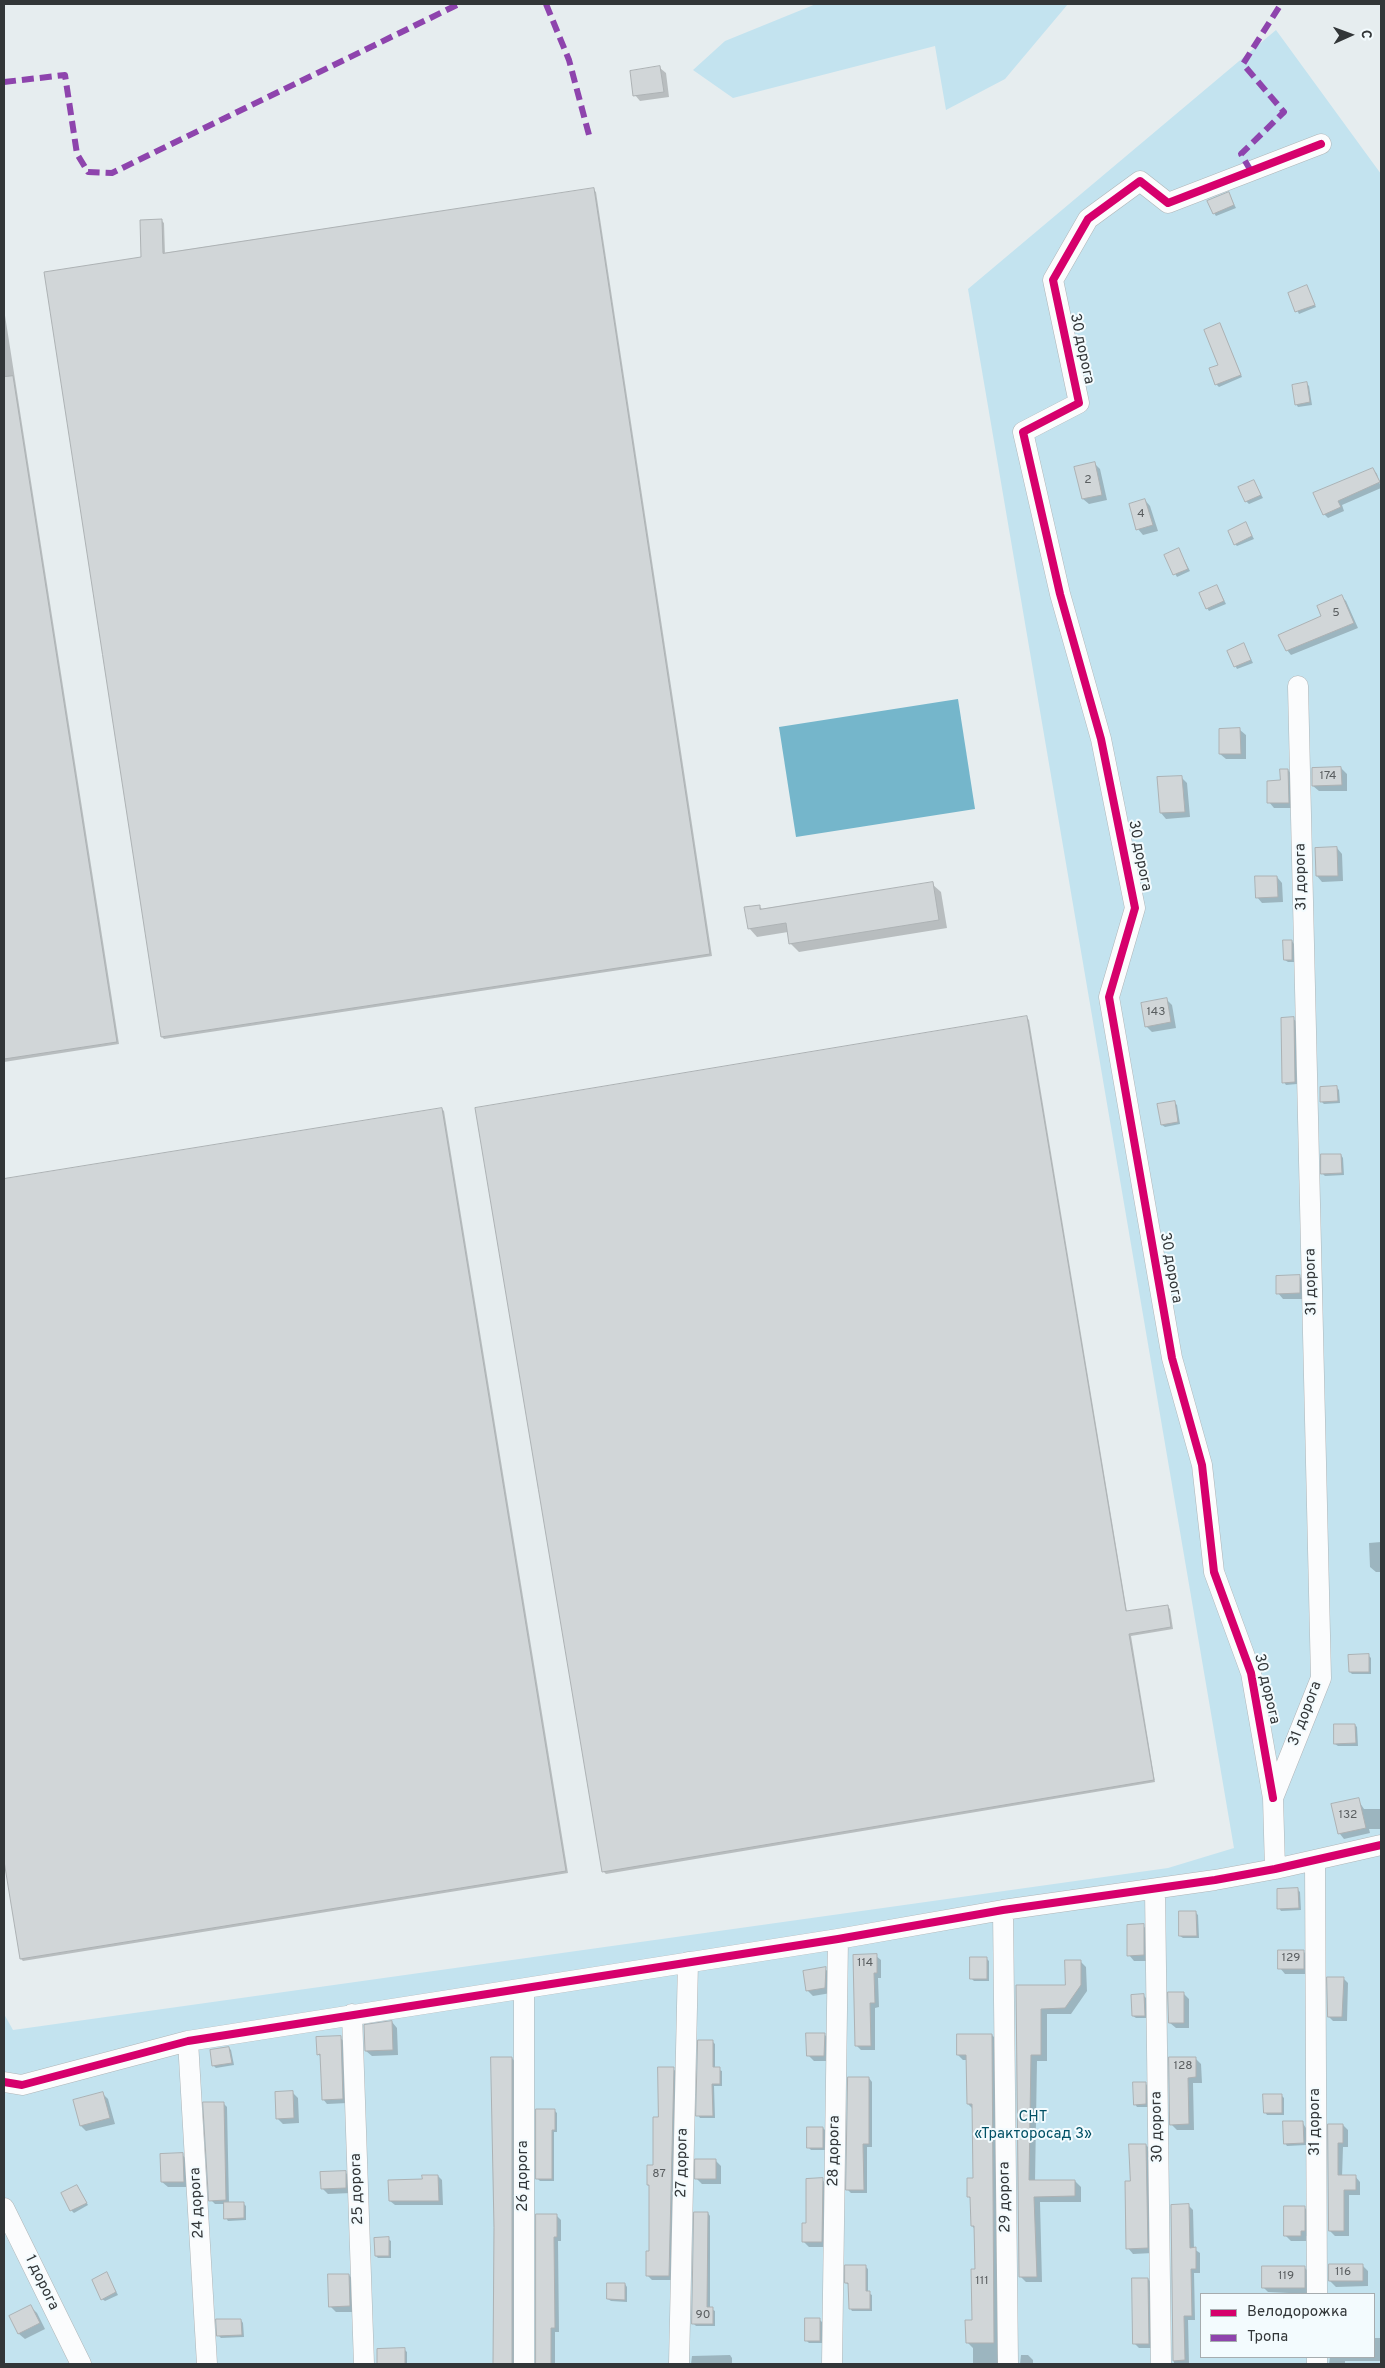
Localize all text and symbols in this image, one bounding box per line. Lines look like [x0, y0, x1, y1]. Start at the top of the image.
north arrow [1325, 10, 1375, 60]
text: С [1357, 30, 1374, 39]
street label: 30 дорога [1065, 312, 1097, 386]
house number: 2 [1084, 474, 1092, 488]
house number: 4 [1137, 508, 1145, 522]
house number: 5 [1332, 607, 1340, 621]
house number: 174 [1320, 770, 1336, 784]
street label: 30 дорога [1123, 819, 1155, 893]
street label: 31 дорога [1292, 843, 1312, 911]
house number: 143 [1147, 1006, 1165, 1020]
street label: 30 дорога [1155, 1231, 1185, 1305]
street label: 31 дорога [1302, 1248, 1322, 1316]
street label: 30 дорога [1249, 1652, 1283, 1726]
street label: 31 дорога [1285, 1679, 1327, 1749]
house number: 132 [1339, 1809, 1357, 1823]
house number: 129 [1282, 1952, 1300, 1966]
house number: 114 [857, 1957, 873, 1971]
house number: 128 [1173, 2060, 1193, 2074]
street label: 31 дорога [1307, 2088, 1325, 2156]
street label: 30 дорога [1148, 2091, 1168, 2163]
park label: СНТ «Тракторосад 3» [974, 2109, 1092, 2144]
street label: 28 дорога [825, 2115, 845, 2187]
street label: 27 дорога [673, 2128, 693, 2198]
street label: 26 дорога [515, 2140, 533, 2212]
street label: 25 дорога [348, 2153, 368, 2225]
street label: 29 дорога [996, 2161, 1016, 2233]
street label: 24 дорога [187, 2167, 209, 2239]
house number: 87 [652, 2168, 666, 2182]
street label: 1 дорога [20, 2253, 62, 2313]
house number: 116 [1335, 2266, 1351, 2280]
house number: 119 [1278, 2270, 1294, 2284]
house number: 111 [975, 2275, 989, 2289]
legend [1200, 2293, 1375, 2358]
text: Велодорожка [1247, 2303, 1347, 2322]
house number: 90 [696, 2309, 710, 2323]
text: Тропа [1247, 2328, 1288, 2347]

